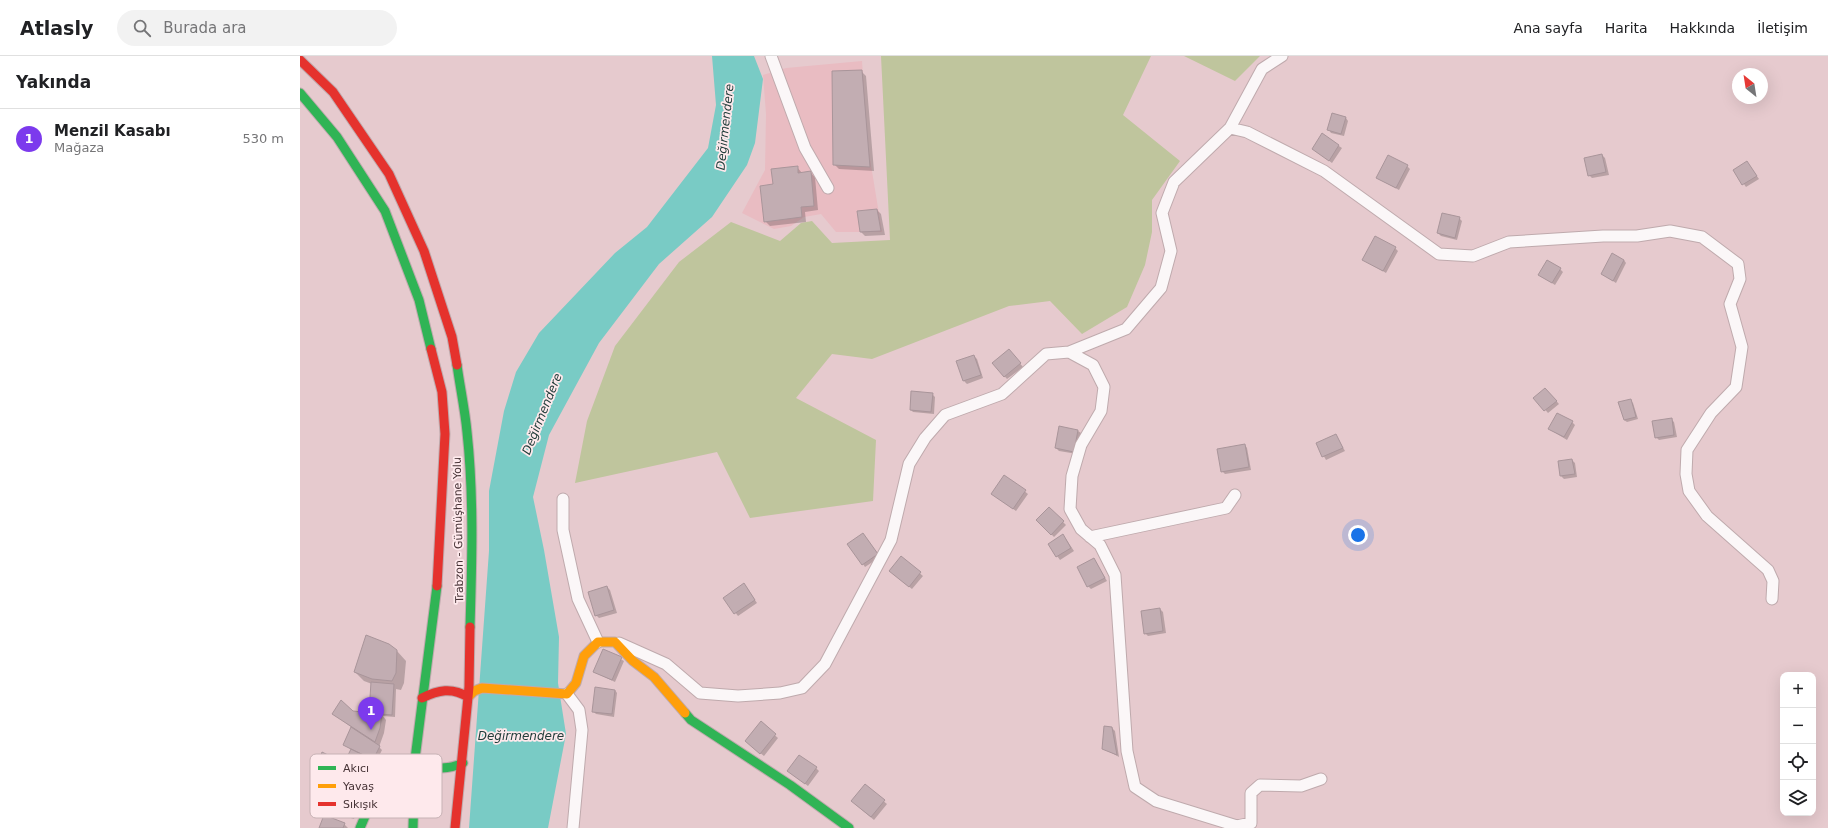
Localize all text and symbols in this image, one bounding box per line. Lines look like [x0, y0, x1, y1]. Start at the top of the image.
search box [117, 10, 397, 46]
text: Atlasly [20, 17, 93, 39]
icon: search [131, 17, 153, 39]
text: Burada ara [163, 19, 247, 37]
text: Ana sayfa [1514, 20, 1583, 36]
text: Harita [1605, 20, 1648, 36]
text: Hakkında [1670, 20, 1735, 36]
text: İletişim [1757, 20, 1808, 36]
north arrow [1732, 68, 1768, 104]
text: Yakında [16, 72, 91, 92]
water label: Değirmendere [714, 83, 736, 171]
text: Menzil Kasabı [54, 122, 171, 140]
text: 1 [24, 131, 34, 146]
text: 530 m [242, 131, 284, 146]
text: Mağaza [54, 140, 104, 155]
water label: Değirmendere [519, 371, 565, 457]
street label: Trabzon - Gümüşhane Yolu [451, 457, 466, 604]
your location [1348, 525, 1368, 545]
map controls [1780, 672, 1816, 816]
button: + [1780, 672, 1816, 708]
pin: 1 [358, 697, 384, 730]
button: − [1780, 708, 1816, 744]
water label: Değirmendere [478, 729, 564, 743]
button: locate [1780, 744, 1816, 780]
legend [310, 754, 442, 818]
text: Akıcı [343, 762, 369, 775]
text: Yavaş [342, 780, 374, 793]
button: layers [1780, 780, 1816, 816]
text: Sıkışık [343, 798, 378, 811]

